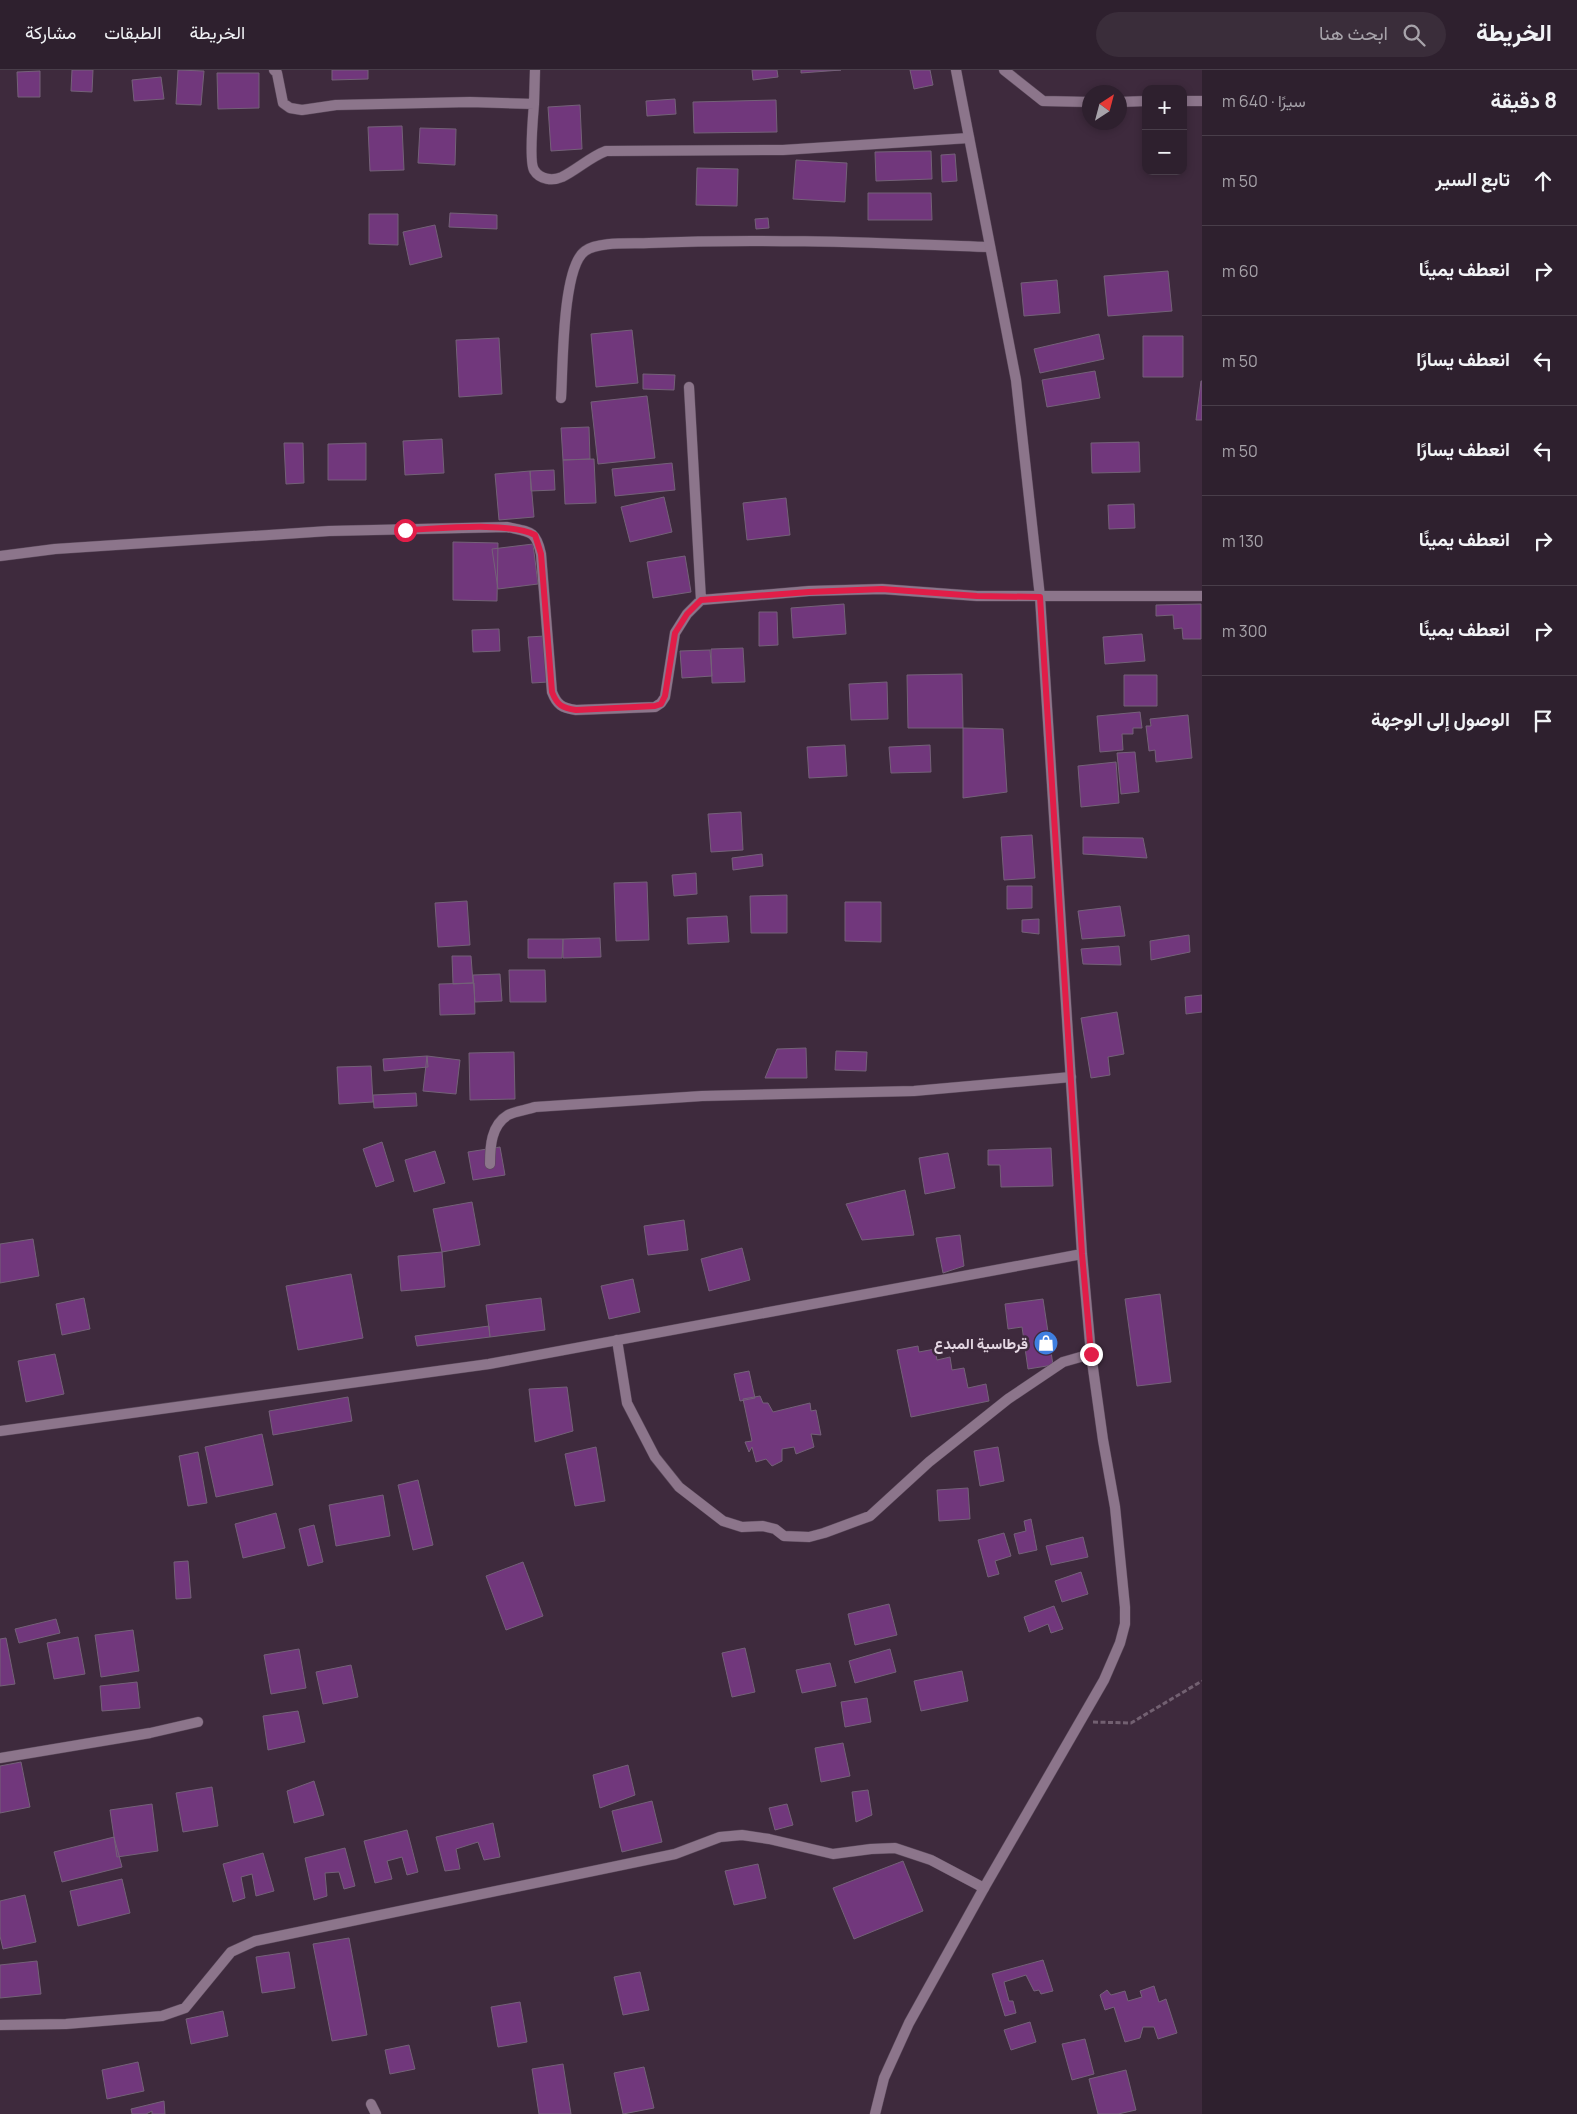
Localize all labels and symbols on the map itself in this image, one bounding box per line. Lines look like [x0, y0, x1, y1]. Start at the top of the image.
north arrow [1082, 85, 1127, 130]
route start [394, 519, 417, 542]
shop icon: قرطاسية المبدع [1033, 1330, 1059, 1356]
place label: قرطاسية المبدع [934, 1333, 1028, 1354]
route end [1080, 1343, 1103, 1366]

